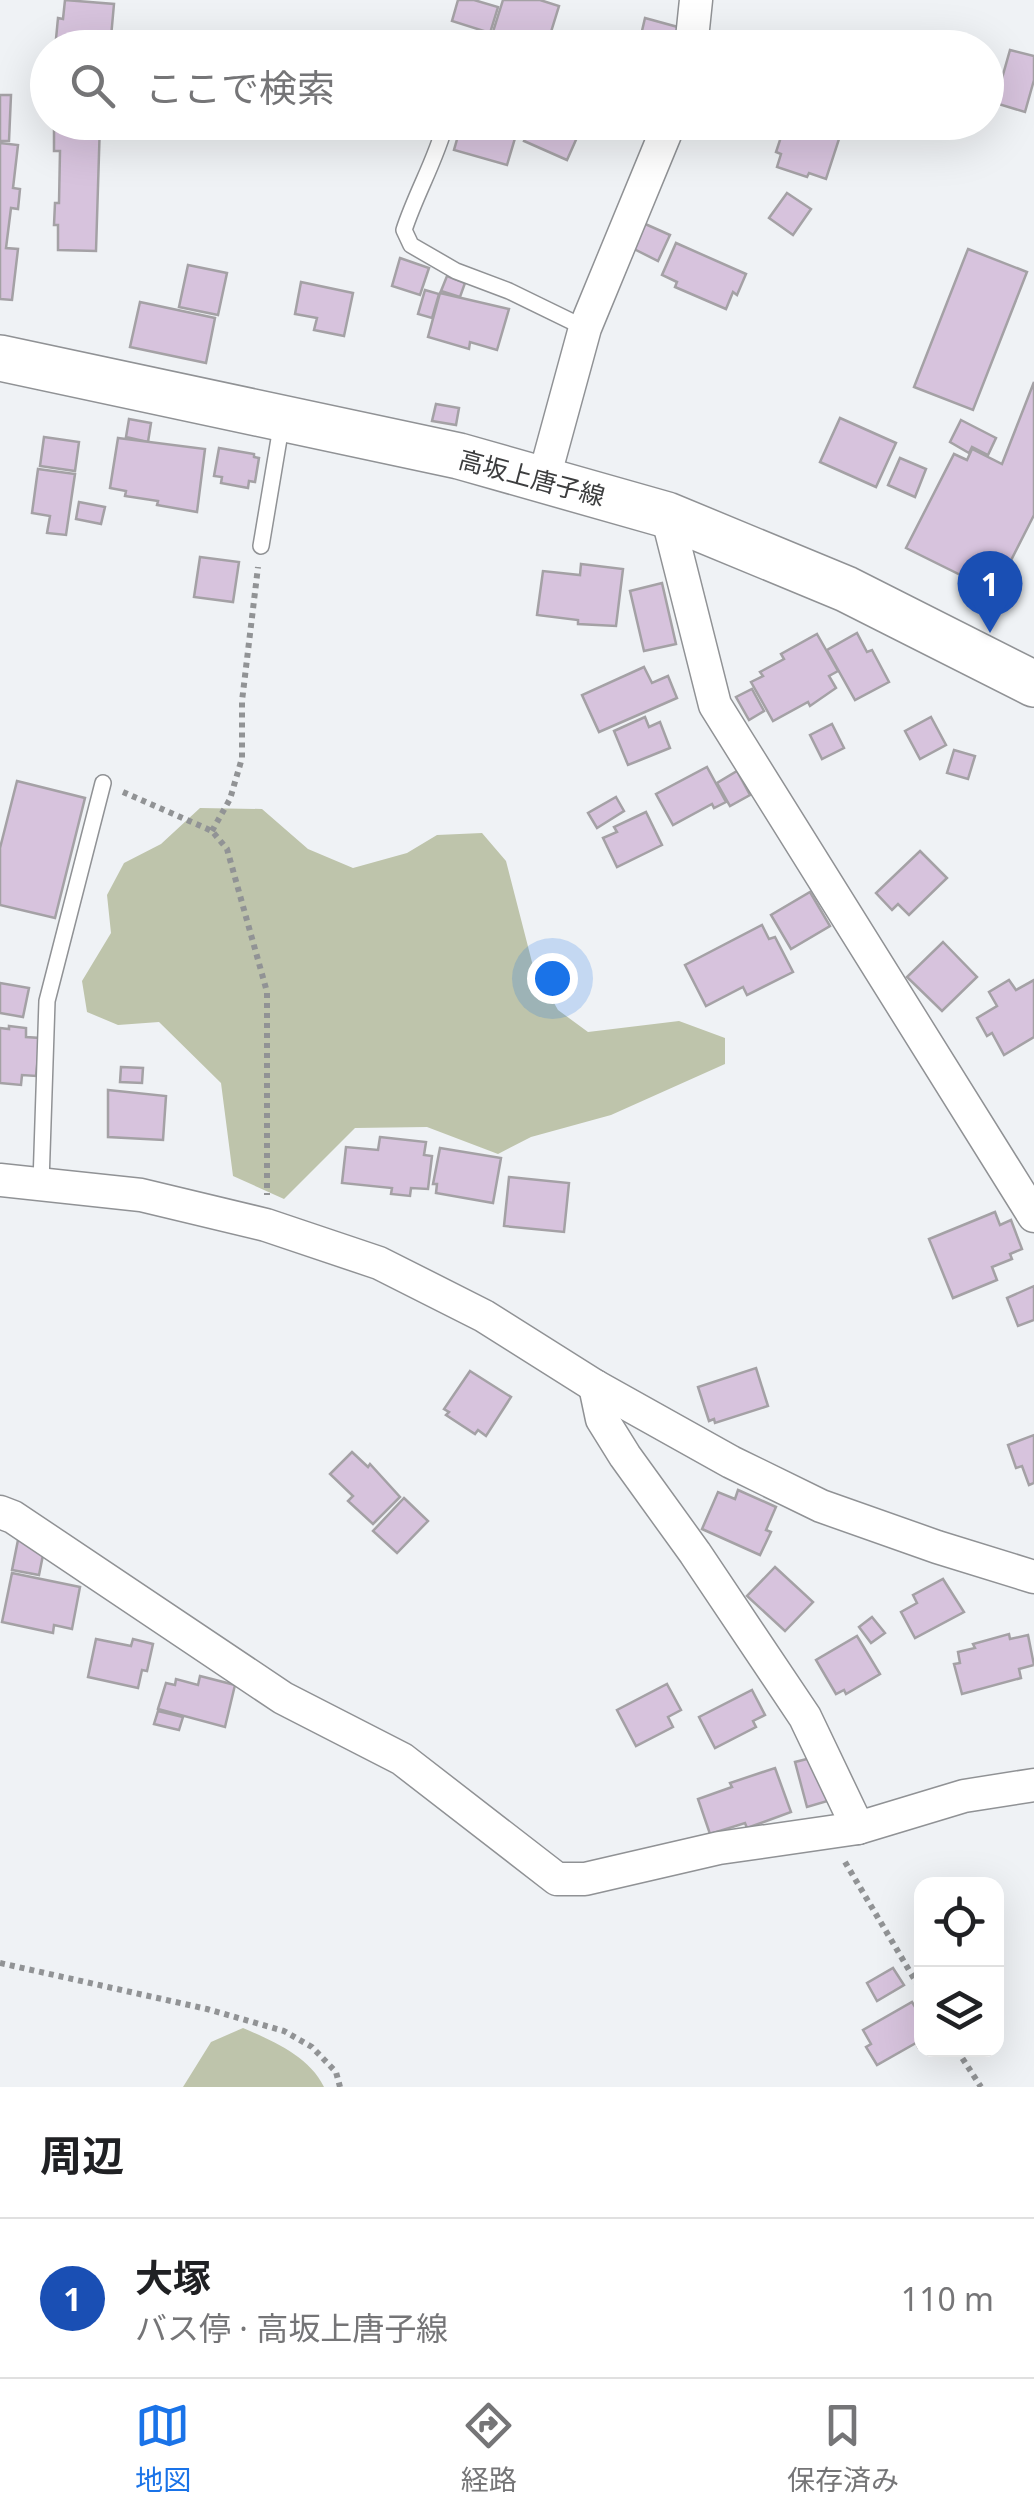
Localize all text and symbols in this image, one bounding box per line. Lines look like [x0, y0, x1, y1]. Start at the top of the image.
search box [30, 30, 1004, 140]
icon: search [65, 58, 120, 113]
text: ここで検索 [145, 61, 335, 113]
street label: 高坂上唐子線 [455, 441, 609, 513]
pin: 1 [958, 550, 1022, 633]
your location [527, 953, 578, 1004]
map controls [914, 1877, 1004, 2057]
button: locate [914, 1877, 1004, 1967]
button: layers [914, 1967, 1004, 2057]
text: 周辺 [40, 2126, 124, 2183]
text: 大塚 [135, 2251, 211, 2303]
text: 1 [63, 2277, 82, 2320]
text: 110 m [901, 2277, 994, 2320]
text: バス停 · 高坂上唐子線 [135, 2306, 448, 2349]
tab: 地図 [135, 2398, 191, 2498]
tab: 経路 [461, 2398, 517, 2498]
tab: 保存済み [787, 2398, 899, 2498]

